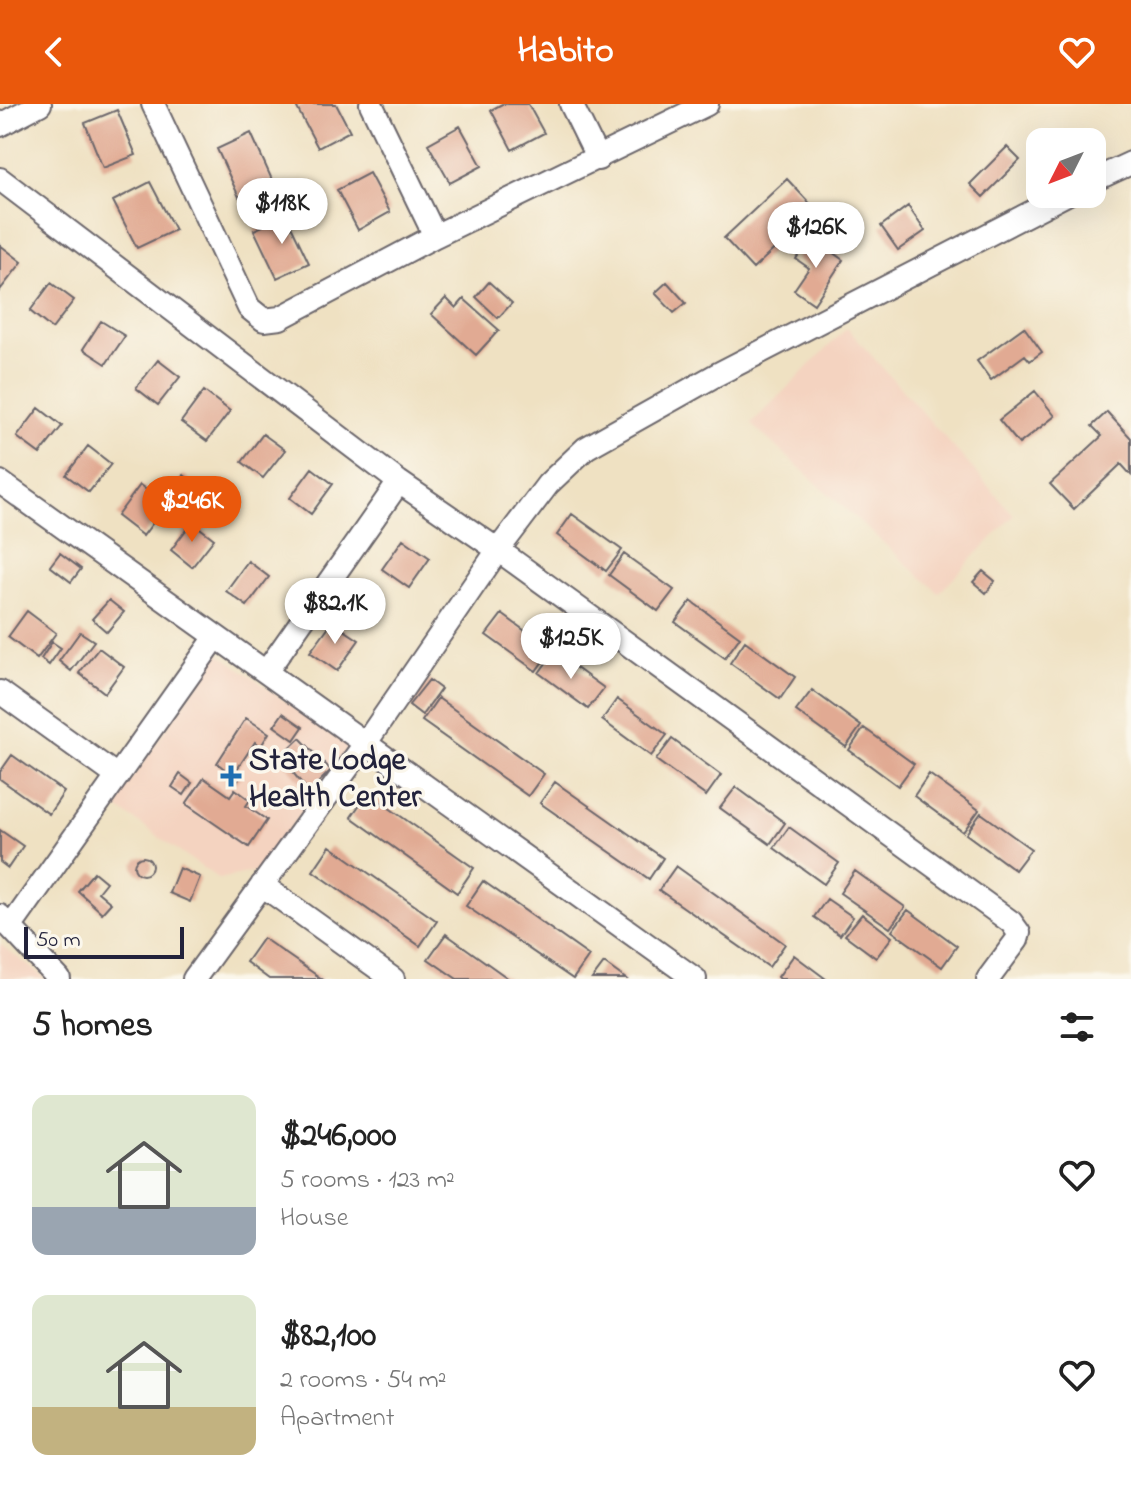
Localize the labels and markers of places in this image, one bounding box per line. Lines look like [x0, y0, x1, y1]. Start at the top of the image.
pin: $118K [226, 178, 338, 246]
pin: $126K [760, 202, 872, 270]
pin: $246K [136, 476, 248, 544]
pin: $82.1K [270, 578, 400, 646]
pin: $125K [515, 613, 627, 681]
place label: State Lodge Health Center [249, 738, 422, 822]
marker: State Lodge Health Center [220, 765, 242, 787]

